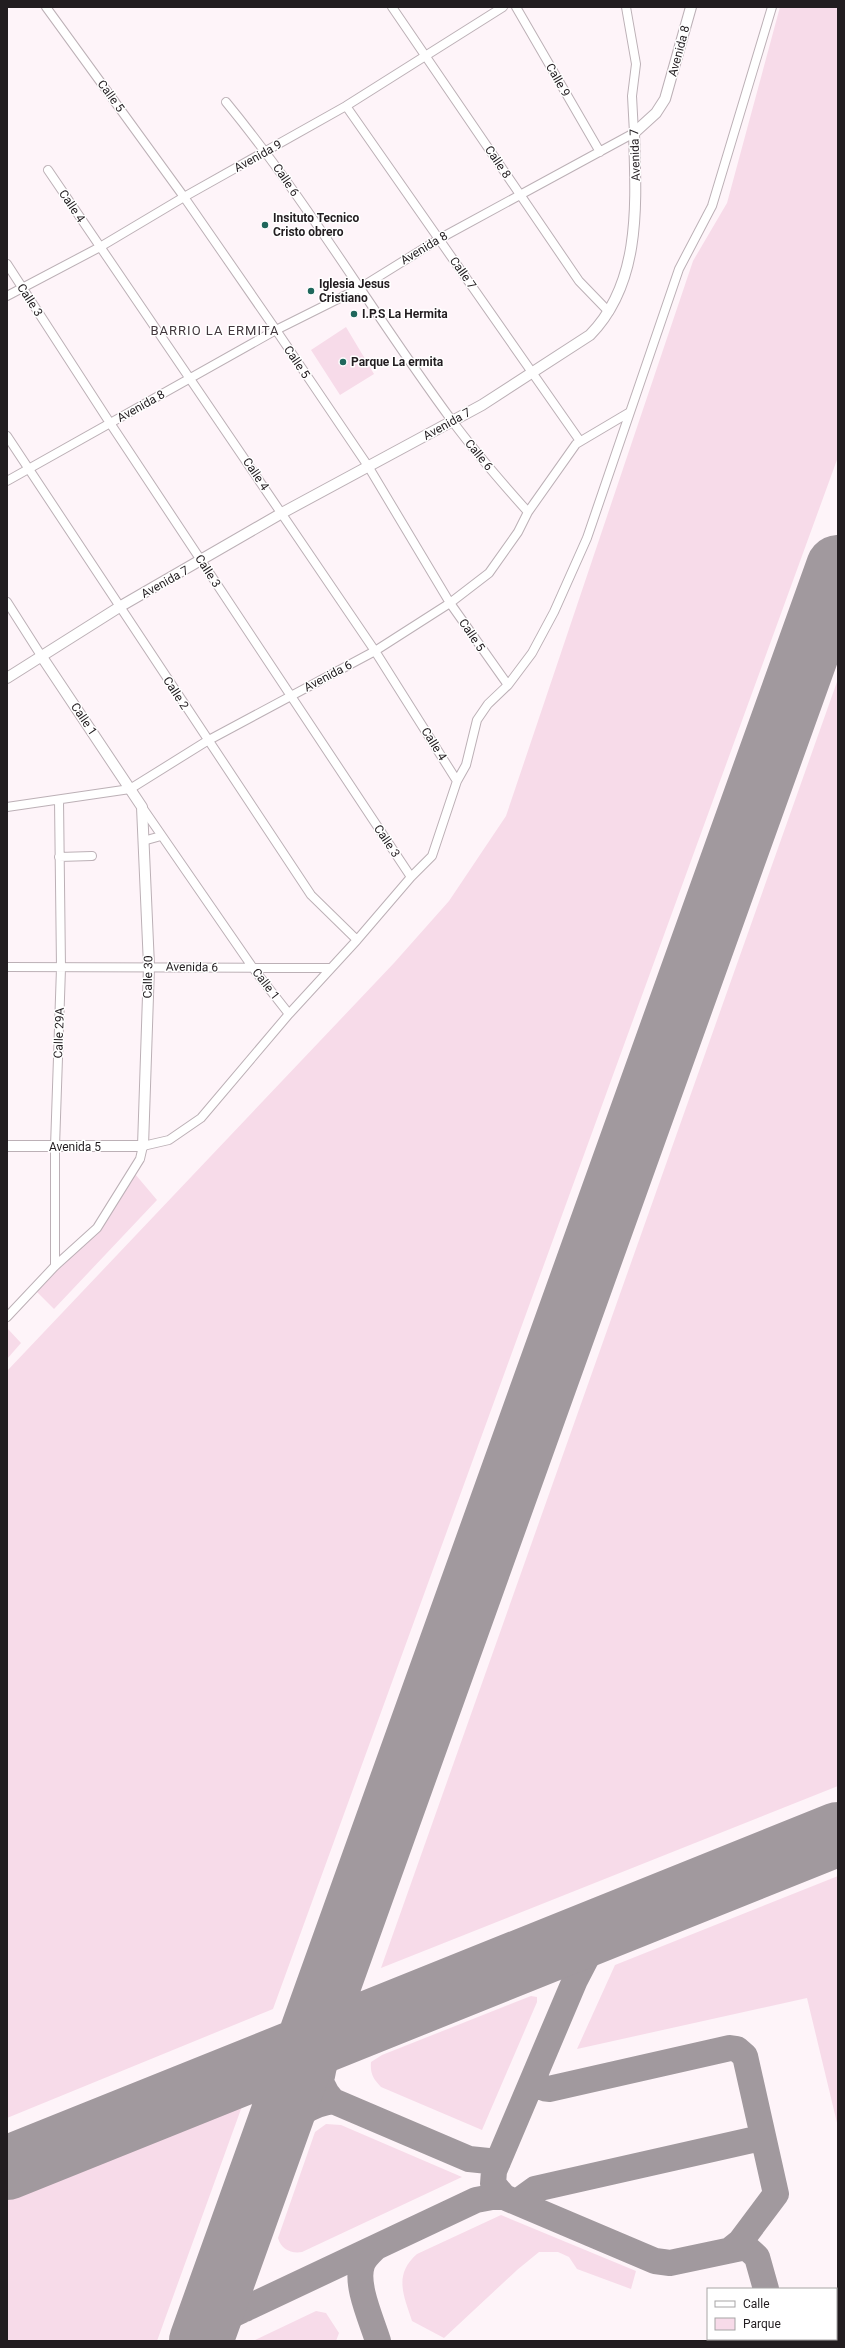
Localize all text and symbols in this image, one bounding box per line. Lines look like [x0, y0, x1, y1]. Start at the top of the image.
street label: Avenida 8 [665, 24, 693, 78]
street label: Calle 9 [543, 61, 573, 99]
street label: Calle 5 [95, 77, 127, 115]
street label: Avenida 7 [627, 128, 643, 181]
street label: Avenida 9 [232, 137, 284, 175]
street label: Calle 8 [482, 143, 514, 181]
street label: Calle 6 [270, 161, 302, 199]
street label: Calle 4 [56, 187, 88, 225]
place label: Insituto Tecnico Cristo obrero [273, 211, 359, 239]
marker: Insituto Tecnico Cristo obrero [260, 220, 270, 230]
street label: Avenida 8 [398, 228, 450, 267]
street label: Calle 7 [447, 254, 479, 292]
place label: Iglesia Jesus Cristiano [319, 277, 390, 305]
street label: Calle 3 [14, 281, 46, 319]
marker: Iglesia Jesus Cristiano [306, 286, 316, 296]
place label: I.P.S La Hermita [362, 307, 448, 321]
marker: I.P.S La Hermita [349, 309, 359, 319]
district label: BARRIO LA ERMITA [151, 323, 279, 338]
street label: Calle 5 [281, 343, 313, 381]
place label: Parque La ermita [351, 355, 444, 369]
marker: Parque La ermita [338, 357, 348, 367]
street label: Avenida 8 [115, 387, 167, 425]
street label: Avenida 7 [421, 405, 473, 443]
street label: Calle 6 [462, 437, 496, 474]
street label: Calle 4 [240, 455, 272, 493]
street label: Calle 3 [192, 552, 224, 590]
street label: Avenida 7 [139, 563, 191, 601]
street label: Calle 5 [456, 616, 488, 654]
street label: Avenida 6 [302, 657, 355, 694]
street label: Calle 2 [160, 674, 192, 712]
street label: Calle 1 [68, 700, 100, 738]
street label: Calle 4 [418, 725, 450, 763]
street label: Calle 3 [371, 822, 403, 860]
street label: Calle 30 [141, 955, 155, 999]
street label: Avenida 6 [166, 960, 218, 974]
street label: Calle 1 [249, 965, 283, 1003]
street label: Calle 29A [51, 1007, 67, 1059]
street label: Avenida 5 [49, 1140, 101, 1154]
legend [707, 2288, 837, 2340]
text: Calle [743, 2297, 770, 2311]
text: Parque [743, 2317, 781, 2331]

